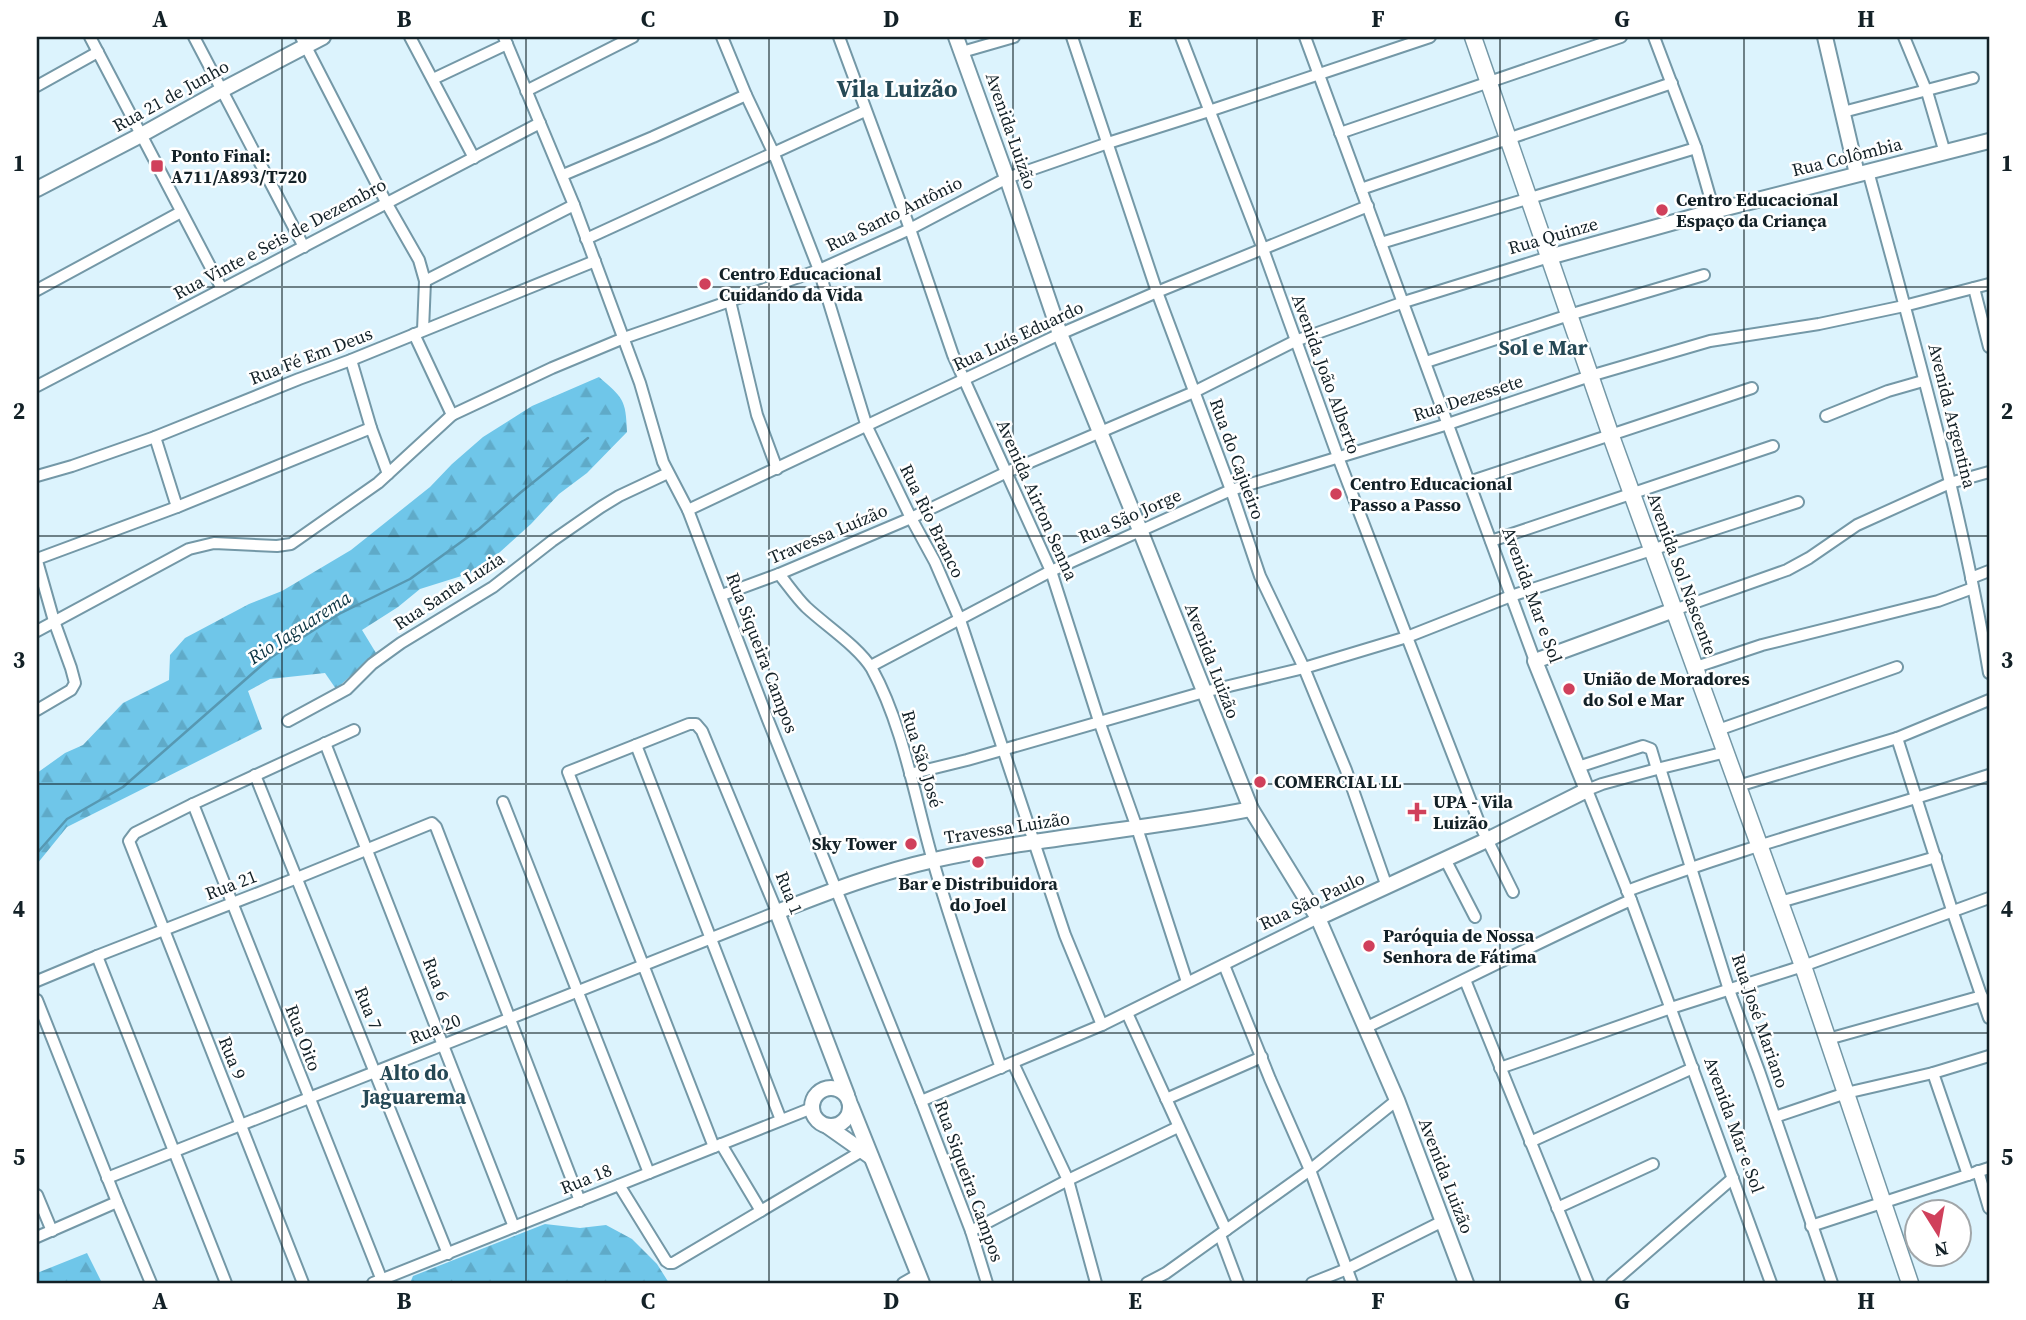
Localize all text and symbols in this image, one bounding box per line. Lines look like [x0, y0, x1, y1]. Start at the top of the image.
text: A [152, 3, 168, 35]
text: B [397, 3, 412, 35]
text: C [641, 3, 655, 35]
text: D [883, 3, 899, 35]
text: E [1128, 3, 1142, 35]
text: F [1371, 3, 1385, 35]
text: G [1614, 3, 1630, 35]
text: H [1857, 3, 1875, 35]
street label: Rua 21 de Junho [108, 53, 234, 138]
street label: Avenida Luizão [980, 69, 1043, 193]
district label: Vila Luizão [836, 72, 958, 105]
street label: Rua Colômbia [1789, 131, 1905, 182]
place label: Ponto Final: A711/A893/T720 [171, 143, 307, 189]
text: 1 [13, 147, 25, 179]
text: 1 [2001, 147, 2013, 179]
marker: Ponto Final: A711/A893/T720 [149, 158, 165, 174]
street label: Rua Santo Antônio [821, 170, 966, 257]
street label: Rua Vinte e Seis de Dezembro [169, 172, 391, 305]
place label: Centro Educacional Espaço da Criança [1676, 187, 1838, 233]
marker: Centro Educacional Espaço da Criança [1654, 202, 1670, 218]
street label: Rua Quinze [1505, 211, 1601, 260]
place label: Centro Educacional Cuidando da Vida [719, 261, 881, 307]
marker: Centro Educacional Cuidando da Vida [697, 276, 713, 292]
street label: Avenida João Alberto [1286, 290, 1367, 457]
street label: Rua Luís Eduardo [948, 294, 1087, 377]
street label: Rua Fé Em Deus [246, 321, 376, 390]
district label: Sol e Mar [1498, 333, 1588, 362]
street label: Avenida Argentina [1922, 341, 1983, 492]
street label: Rua Dezessete [1410, 368, 1526, 427]
text: 2 [13, 395, 25, 427]
street label: Rua do Cajueiro [1204, 395, 1271, 523]
text: 2 [2001, 395, 2013, 427]
street label: Avenida Airton Senna [991, 415, 1085, 585]
street label: Rua Rio Branco [894, 460, 971, 582]
place label: Centro Educacional Passo a Passo [1350, 471, 1512, 517]
street label: Rua São Jorge [1075, 482, 1185, 549]
marker: Centro Educacional Passo a Passo [1328, 486, 1344, 502]
street label: Avenida Sol Nascente [1642, 489, 1723, 658]
street label: Travessa Luízão [765, 497, 891, 570]
street label: Avenida Mar e Sol [1496, 523, 1569, 666]
street label: Rua Santa Luzia [389, 545, 510, 636]
street label: Rua Siqueira Campos [720, 569, 805, 737]
water label: Rio Jaguarema [242, 584, 356, 671]
street label: Avenida Luizão [1179, 599, 1246, 722]
text: 3 [13, 644, 25, 676]
text: 3 [2001, 644, 2013, 676]
place label: União de Moradores do Sol e Mar [1583, 666, 1750, 712]
marker: União de Moradores do Sol e Mar [1561, 681, 1577, 697]
street label: Rua São José [896, 707, 949, 811]
place label: COMERCIAL LL [1274, 769, 1402, 794]
marker: COMERCIAL LL [1252, 774, 1268, 790]
place label: UPA - Vila Luizão [1433, 789, 1513, 835]
marker: UPA - Vila Luizão [1407, 802, 1427, 822]
street label: Travessa Luizão [942, 805, 1072, 850]
place label: Sky Tower [812, 831, 898, 856]
marker: Sky Tower [903, 836, 919, 852]
marker: Bar e Distribuidora do Joel [970, 854, 986, 870]
street label: Rua 21 [201, 863, 260, 906]
street label: Rua São Paulo [1255, 865, 1369, 936]
street label: Rua 1 [770, 868, 809, 918]
place label: Bar e Distribuidora do Joel [898, 871, 1058, 917]
text: 4 [13, 893, 25, 925]
text: 4 [2001, 893, 2013, 925]
place label: Paróquia de Nossa Senhora de Fátima [1383, 923, 1537, 969]
marker: Paróquia de Nossa Senhora de Fátima [1361, 938, 1377, 954]
street label: Rua José Mariano [1726, 950, 1795, 1091]
street label: Rua 6 [417, 954, 456, 1004]
street label: Rua 7 [349, 983, 388, 1033]
street label: Rua Oito [279, 1001, 328, 1075]
street label: Rua 20 [405, 1007, 464, 1050]
street label: Rua 9 [213, 1033, 252, 1083]
street label: Avenida Mar e Sol [1698, 1053, 1771, 1196]
district label: Alto do Jaguarema [360, 1058, 467, 1111]
street label: Rua Siqueira Campos [929, 1097, 1010, 1265]
street label: Avenida Luizão [1413, 1114, 1480, 1237]
text: 5 [13, 1141, 25, 1173]
text: 5 [2001, 1141, 2013, 1173]
street label: Rua 18 [556, 1157, 615, 1200]
north arrow [1904, 1198, 1974, 1268]
text: N [1932, 1236, 1951, 1264]
text: A [152, 1285, 168, 1317]
text: B [397, 1285, 412, 1317]
text: C [641, 1285, 655, 1317]
text: D [883, 1285, 899, 1317]
text: E [1128, 1285, 1142, 1317]
text: F [1371, 1285, 1385, 1317]
text: G [1614, 1285, 1630, 1317]
text: H [1857, 1285, 1875, 1317]

